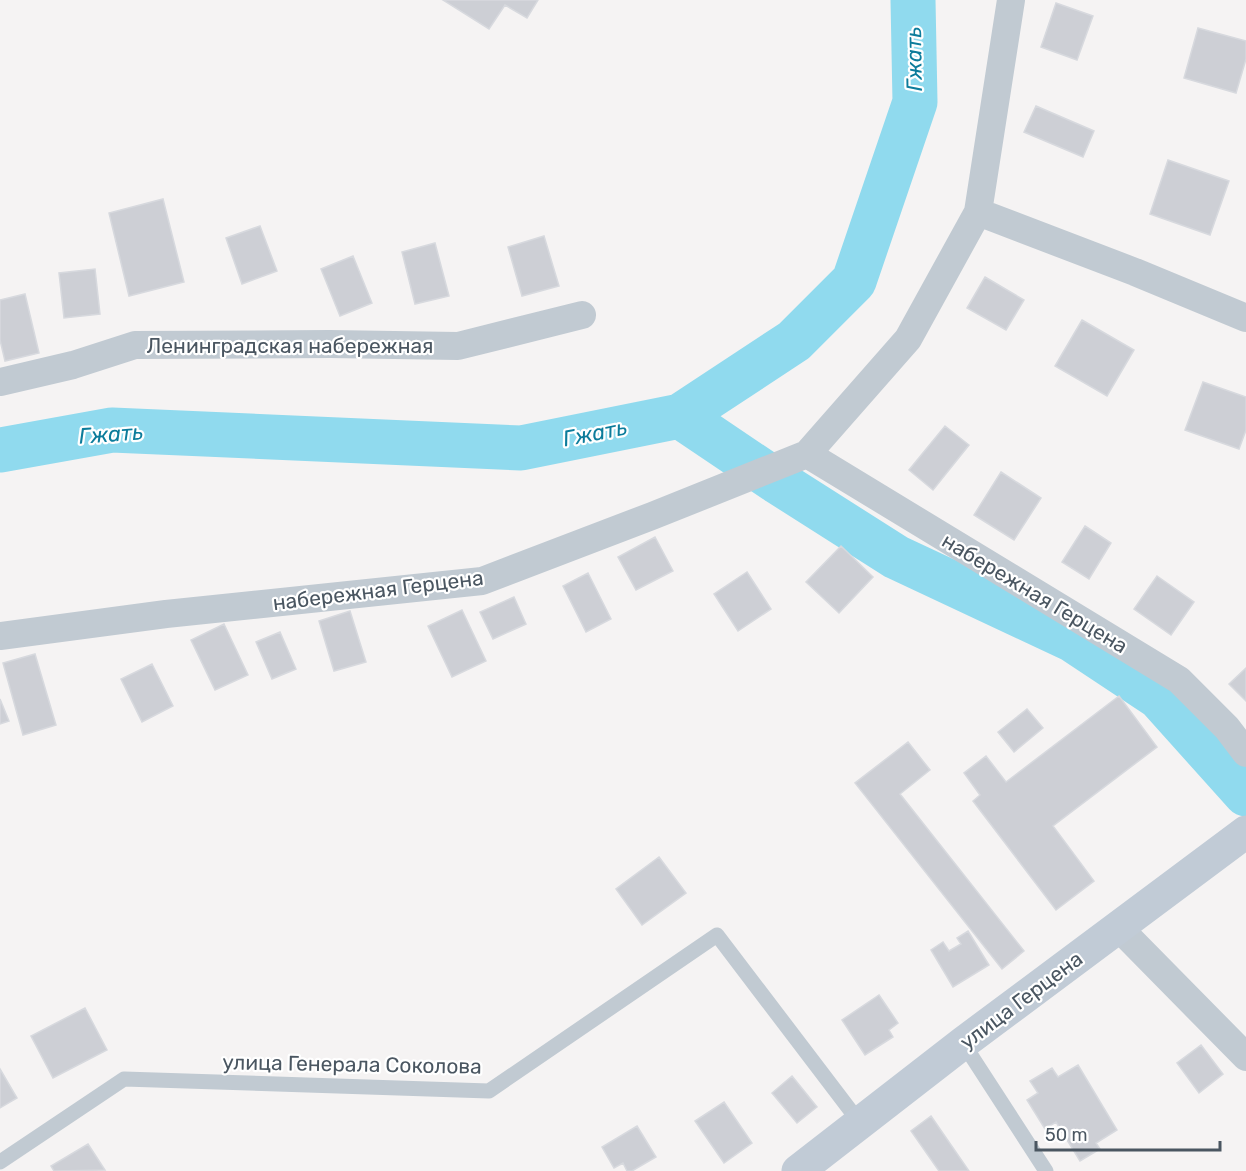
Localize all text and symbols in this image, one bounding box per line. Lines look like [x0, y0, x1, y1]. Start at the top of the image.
water label: Гжать [900, 27, 928, 91]
street label: Ленинградская набережная [147, 333, 433, 358]
water label: Гжать [561, 414, 629, 452]
water label: Гжать [78, 418, 144, 450]
street label: набережная Герцена [938, 528, 1132, 658]
street label: набережная Герцена [271, 565, 485, 615]
street label: улица Герцена [955, 946, 1087, 1054]
street label: улица Генерала Соколова [222, 1049, 482, 1079]
scale bar [1036, 1114, 1220, 1152]
text: 50 m [1045, 1124, 1088, 1146]

